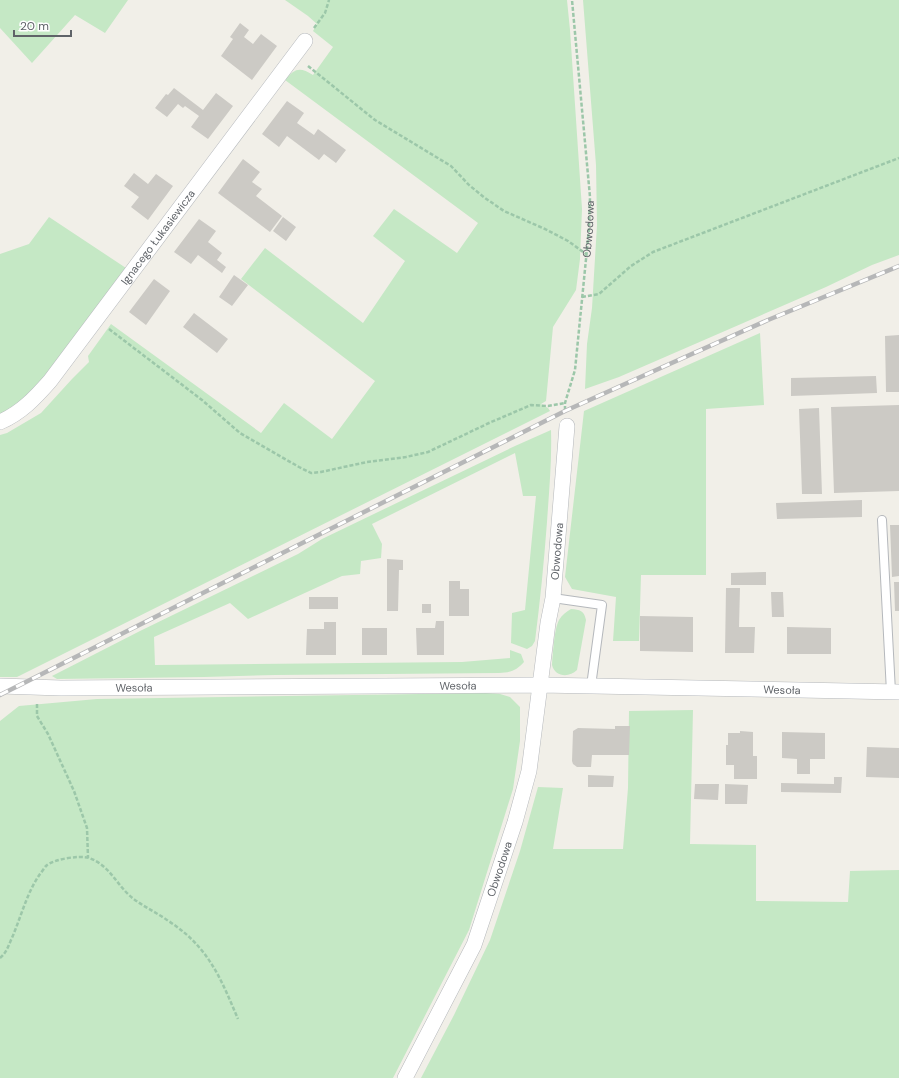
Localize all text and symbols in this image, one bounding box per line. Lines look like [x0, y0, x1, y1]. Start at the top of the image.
scale bar [14, 12, 71, 38]
text: 20 m [20, 18, 49, 34]
street label: Ignacego Łukasiewicza [118, 187, 198, 288]
street label: Obwodowa [579, 200, 597, 258]
street label: Obwodowa [548, 522, 566, 580]
street label: Wesoła [439, 678, 477, 693]
street label: Wesoła [115, 680, 153, 695]
street label: Wesoła [763, 682, 801, 697]
street label: Obwodowa [484, 840, 515, 898]

